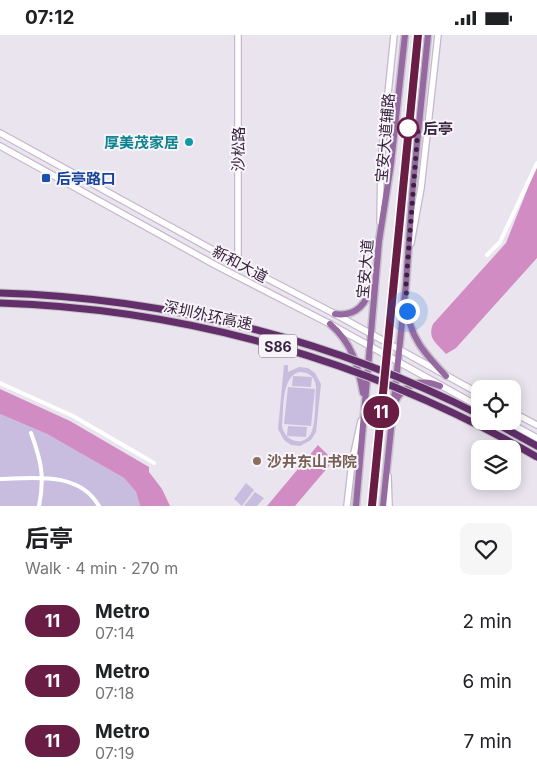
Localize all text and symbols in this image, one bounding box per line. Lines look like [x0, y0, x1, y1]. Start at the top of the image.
text: 07:12 [25, 6, 74, 29]
street label: 宝安大道辅路 [372, 92, 398, 184]
marker: 后亭 [397, 117, 419, 139]
place label: 后亭 [423, 119, 453, 138]
street label: 沙松路 [229, 126, 248, 172]
place label: 厚美茂家居 [104, 133, 179, 152]
marker: 厚美茂家居 [183, 136, 195, 148]
place label: 后亭路口 [56, 169, 116, 188]
marker: 后亭路口 [40, 172, 52, 184]
street label: 宝安大道 [353, 238, 377, 300]
street label: 新和大道 [209, 242, 271, 286]
street label: 深圳外环高速 [162, 296, 254, 334]
your location [395, 299, 420, 324]
road number: S86 [259, 335, 297, 357]
map controls [471, 380, 521, 490]
button: locate [471, 380, 521, 430]
line badge: 11 [358, 396, 404, 428]
text: 11 [373, 401, 389, 422]
button: layers [471, 440, 521, 490]
place label: 沙井东山书院 [267, 452, 357, 471]
marker: 沙井东山书院 [251, 455, 263, 467]
button: heart [460, 523, 512, 575]
text: 后亭 [25, 524, 73, 553]
text: Walk · 4 min · 270 m [25, 558, 178, 578]
text: Metro [95, 600, 150, 623]
text: 11 [45, 610, 60, 631]
text: 2 min [463, 610, 512, 633]
text: 07:14 [95, 623, 135, 643]
text: Metro [95, 660, 150, 683]
text: 11 [45, 670, 60, 691]
text: 6 min [462, 670, 512, 693]
text: 07:18 [95, 683, 134, 703]
text: Metro [95, 720, 150, 743]
text: 11 [45, 730, 60, 751]
text: 7 min [463, 730, 512, 753]
text: 07:19 [95, 743, 134, 763]

